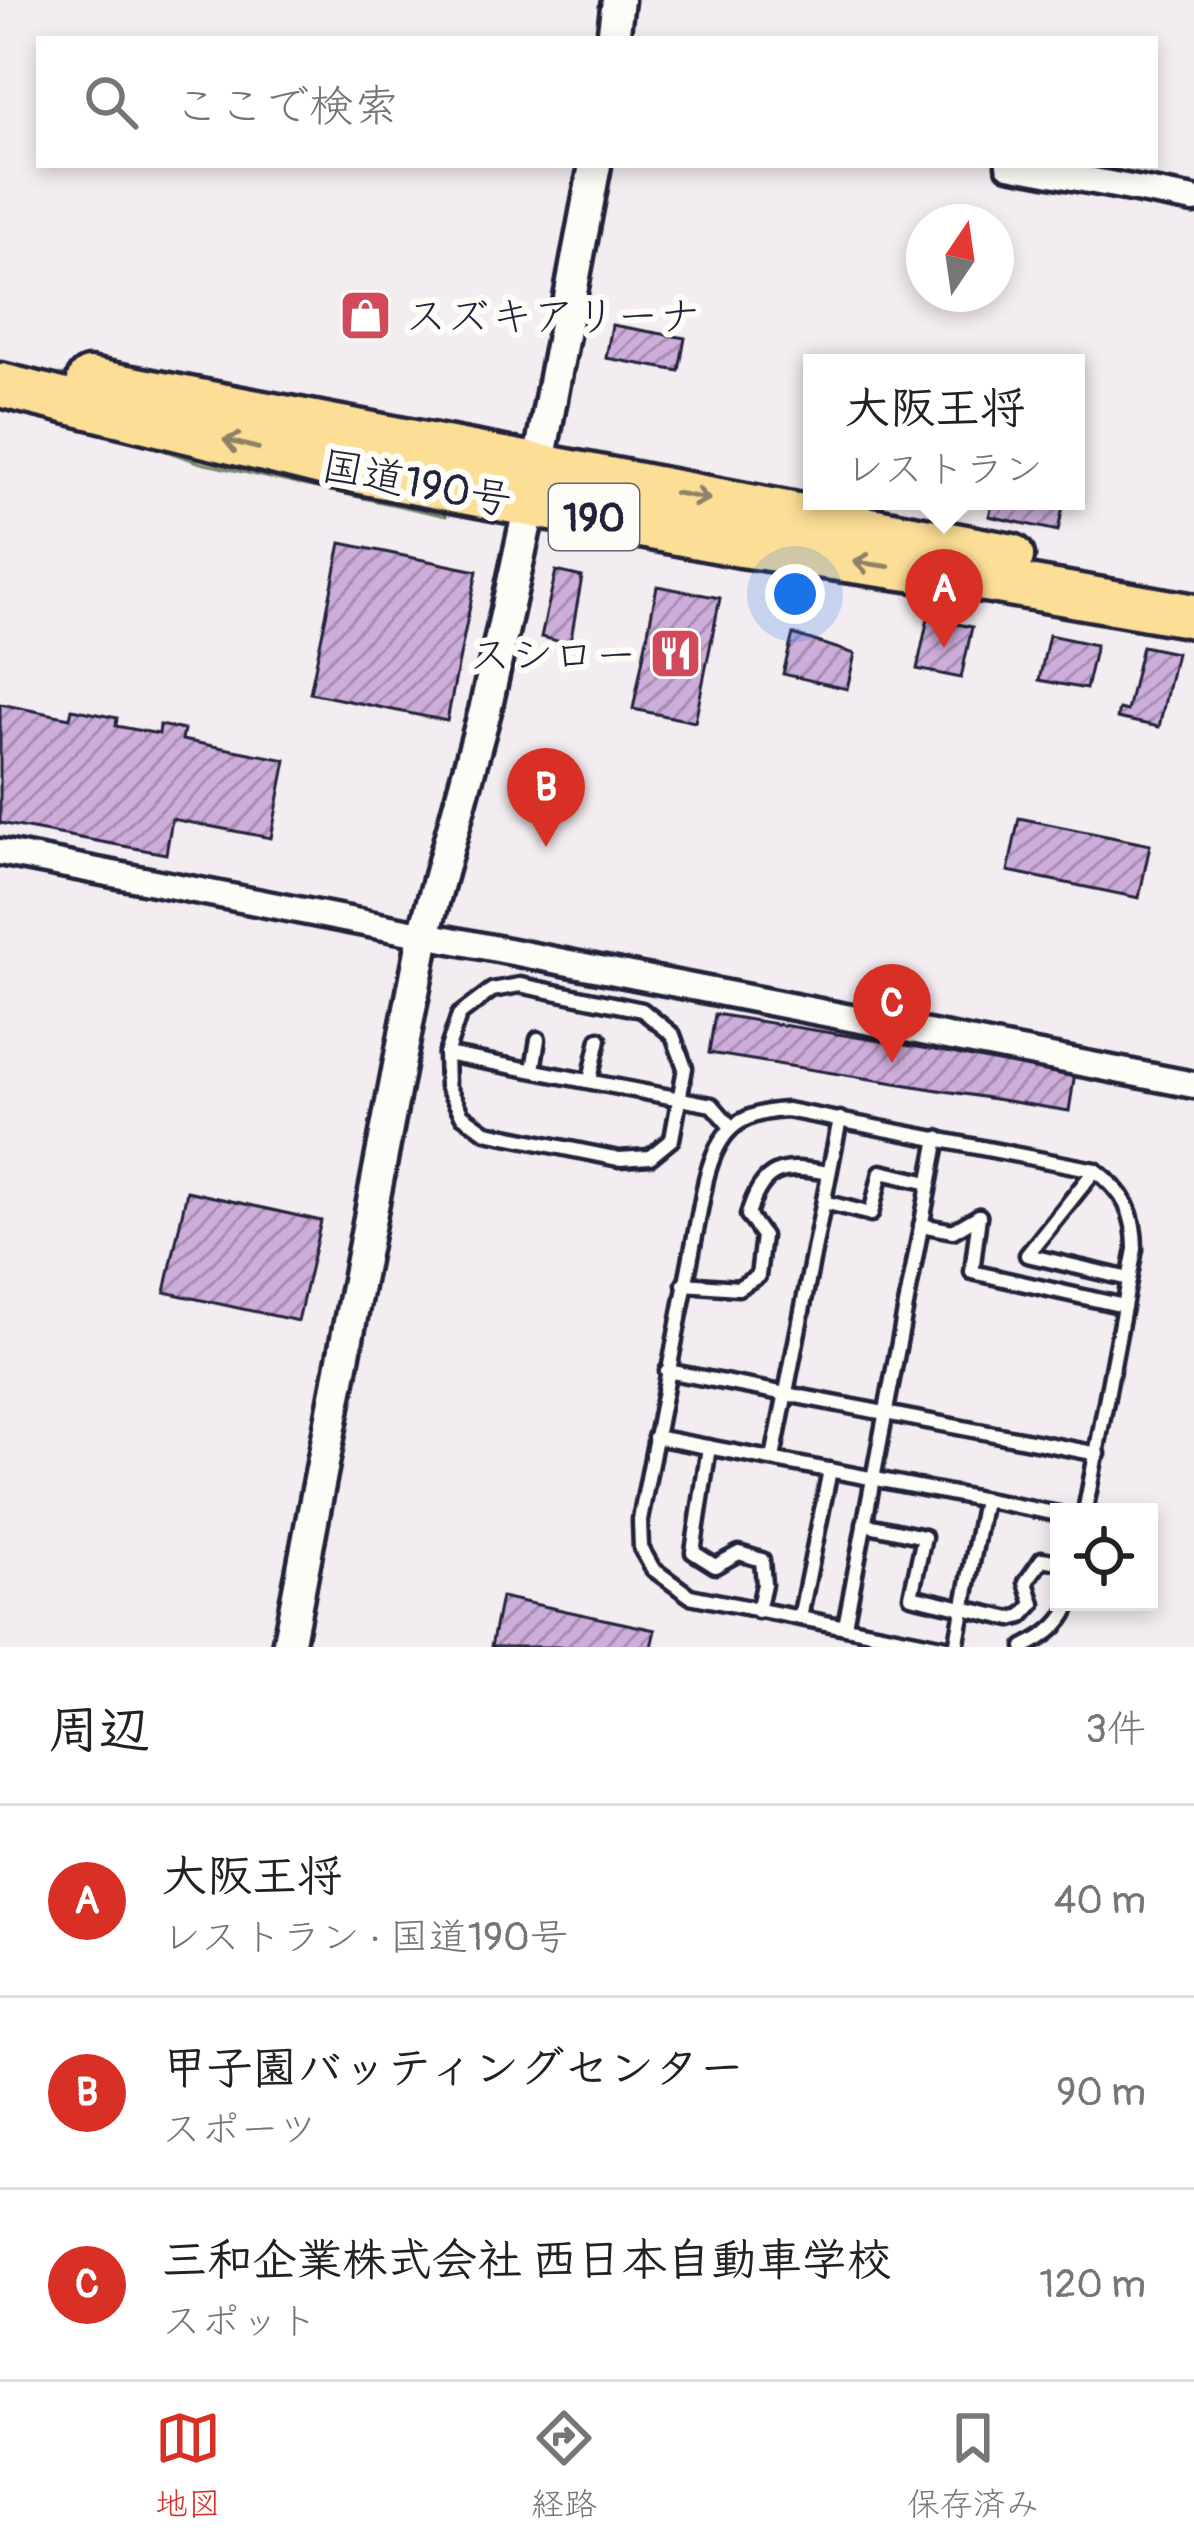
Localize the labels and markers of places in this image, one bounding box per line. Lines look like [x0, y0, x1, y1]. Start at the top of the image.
shop icon: スズキアリーナ [338, 287, 394, 343]
place label: スズキアリーナ [405, 291, 701, 343]
pin: A [905, 549, 983, 648]
restaurant icon: スシロー [648, 626, 704, 682]
place label: スシロー [469, 630, 637, 682]
pin: B [507, 748, 585, 847]
pin: C [853, 964, 931, 1063]

